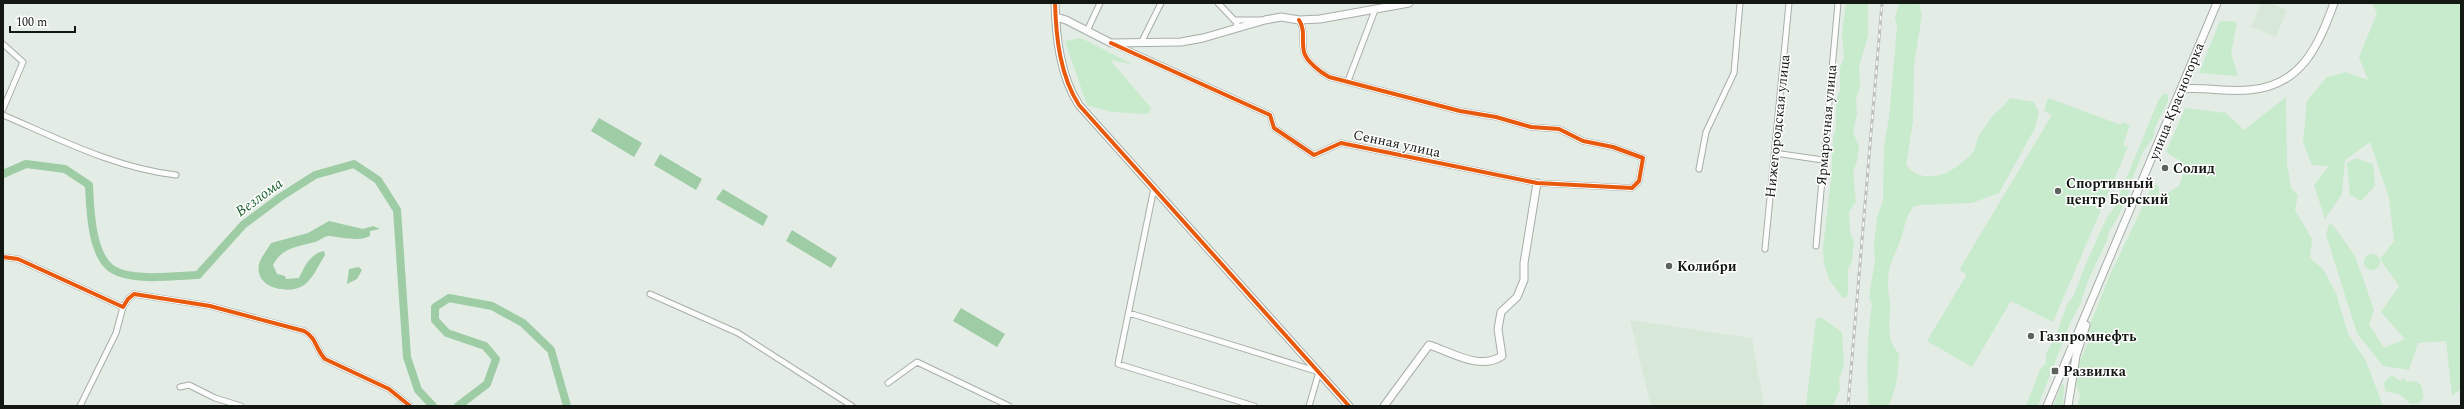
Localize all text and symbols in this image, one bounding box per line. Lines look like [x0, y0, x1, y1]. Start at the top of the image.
scale bar [10, 8, 75, 34]
text: 100 m [16, 13, 47, 32]
street label: улица Красногорка [2143, 39, 2210, 164]
street label: Нижегородская улица [1760, 53, 1795, 199]
street label: Ярмарочная улица [1811, 63, 1842, 186]
street label: Сенная улица [1351, 124, 1443, 163]
place label: Солид [2173, 158, 2215, 179]
marker: Солид [2160, 163, 2170, 173]
water label: Везлома [231, 172, 288, 223]
place label: Спортивный центр Борский [2066, 173, 2168, 210]
marker: Спортивный центр Борский [2053, 186, 2063, 196]
place label: Колибри [1677, 256, 1737, 277]
marker: Колибри [1664, 261, 1674, 271]
place label: Газпромнефть [2039, 326, 2137, 347]
marker: Газпромнефть [2026, 331, 2036, 341]
place label: Развилка [2063, 361, 2127, 382]
marker: Развилка [2050, 366, 2060, 376]

